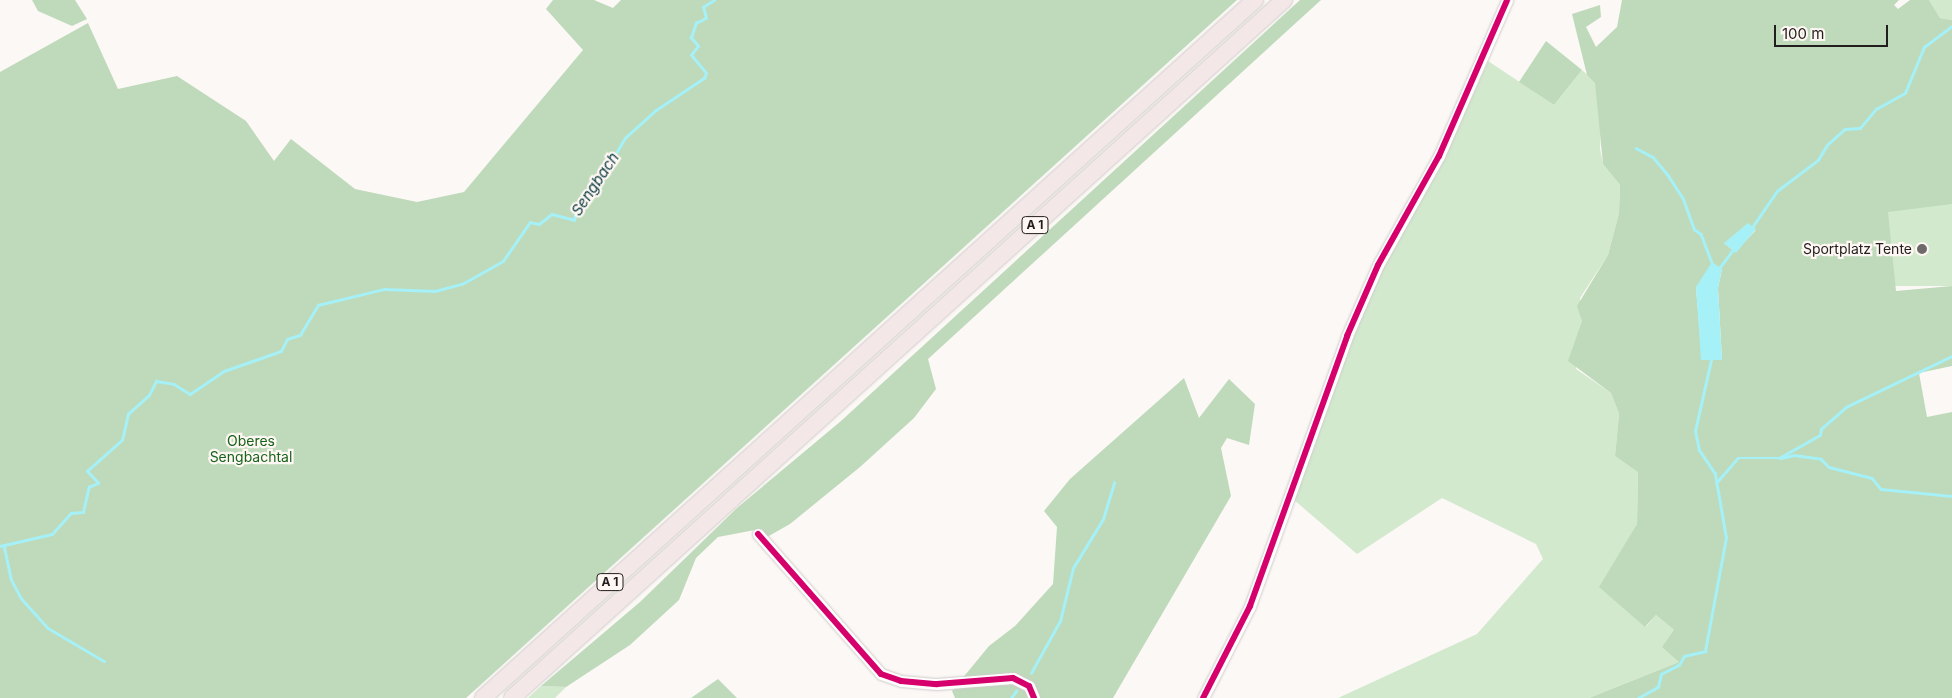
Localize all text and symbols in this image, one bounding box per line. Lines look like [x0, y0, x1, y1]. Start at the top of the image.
scale bar [1777, 15, 1891, 47]
text: 100 m [1782, 24, 1824, 43]
water label: Sengbach [567, 149, 623, 219]
road number: A 1 [1021, 216, 1049, 234]
place label: Sportplatz Tente [1803, 241, 1912, 257]
marker: Sportplatz Tente [1916, 243, 1928, 255]
park label: Oberes Sengbachtal [210, 433, 292, 466]
road number: A 1 [596, 572, 624, 592]

